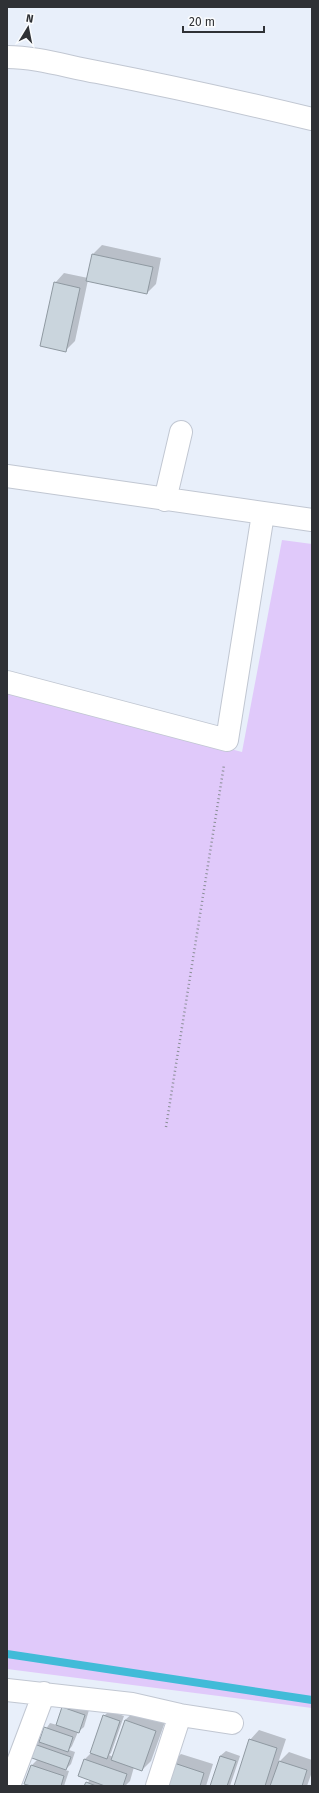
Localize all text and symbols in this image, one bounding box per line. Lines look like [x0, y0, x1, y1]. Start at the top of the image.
north arrow [8, 8, 48, 48]
scale bar [183, 8, 264, 34]
text: N [25, 12, 34, 26]
text: 20 m [189, 15, 215, 29]

